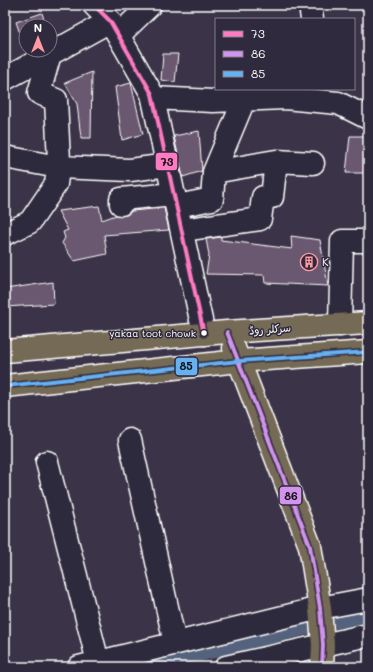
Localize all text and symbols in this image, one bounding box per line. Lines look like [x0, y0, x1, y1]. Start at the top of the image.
north arrow [18, 18, 58, 58]
legend [215, 18, 355, 90]
text: N [34, 20, 42, 35]
text: 73 [251, 25, 265, 41]
text: 86 [251, 45, 266, 61]
text: 85 [251, 65, 265, 81]
line badge: 73 [155, 152, 178, 171]
text: 73 [161, 154, 174, 169]
building icon: K [299, 252, 319, 272]
place label: K [322, 254, 329, 269]
street label: سرکلر روڈ [248, 320, 292, 337]
place label: yakaa toot chowk [109, 326, 196, 340]
marker: yakaa toot chowk [199, 328, 209, 338]
line badge: 85 [175, 357, 198, 376]
text: 85 [179, 358, 193, 373]
line badge: 86 [279, 486, 302, 505]
text: 86 [284, 488, 298, 503]

